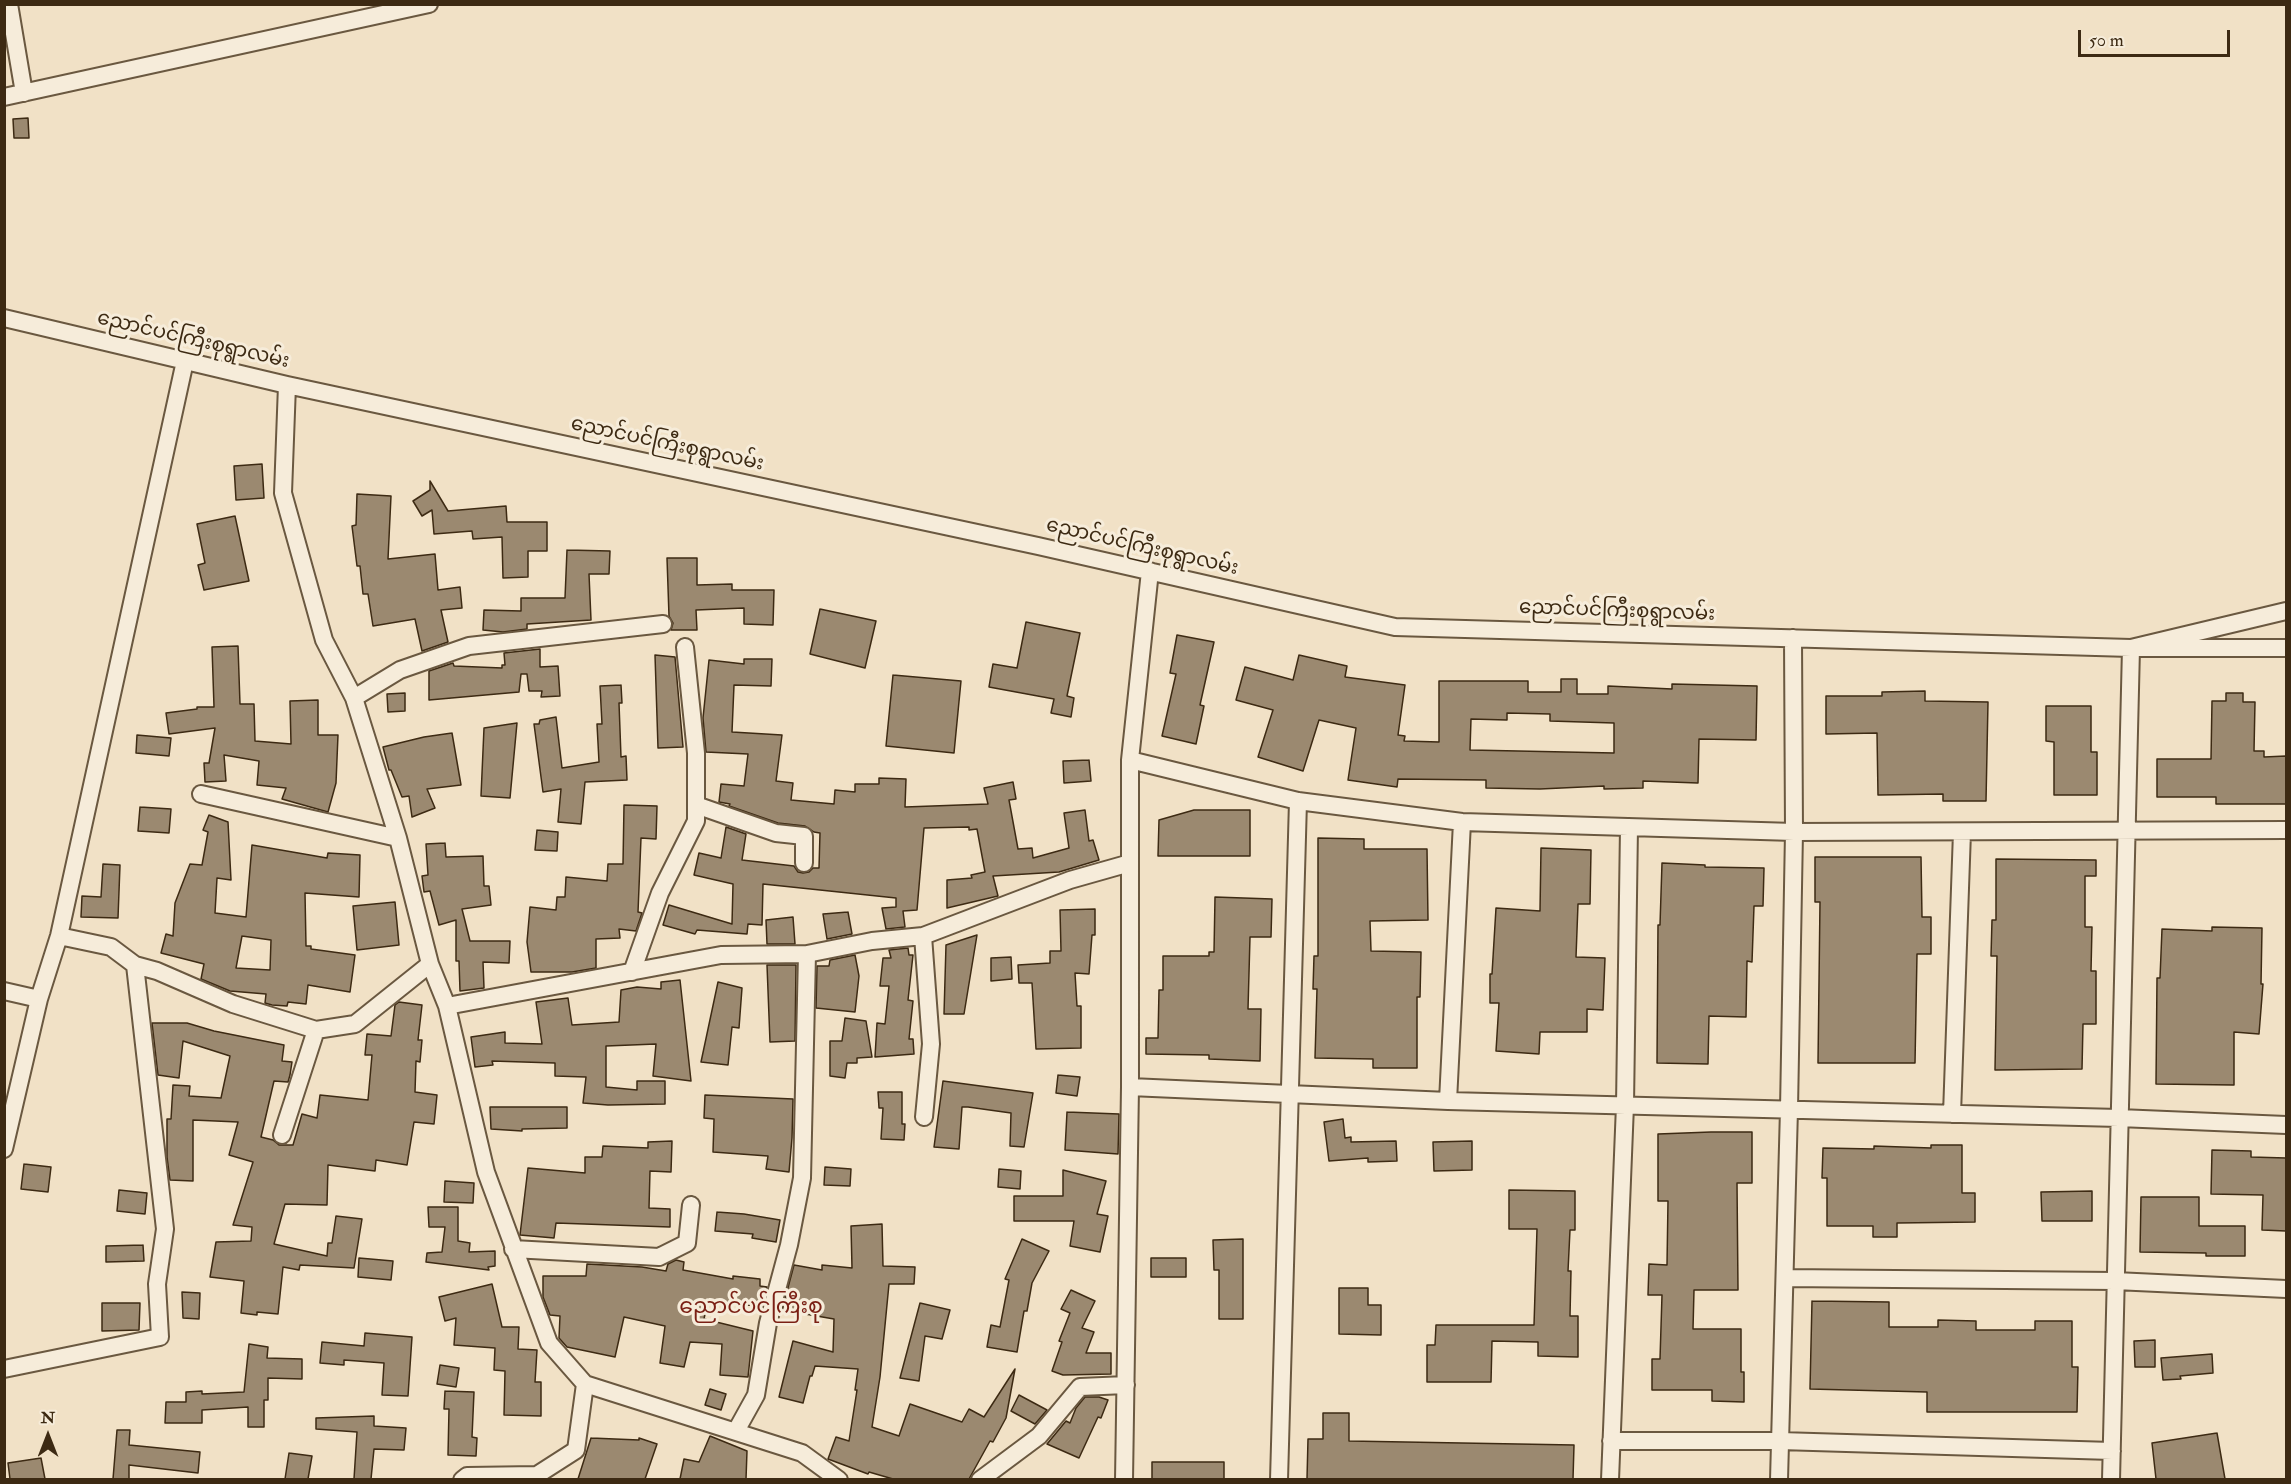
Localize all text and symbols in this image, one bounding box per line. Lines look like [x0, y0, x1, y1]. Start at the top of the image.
scale bar [2081, 18, 2232, 56]
text: 50 m [2089, 29, 2124, 52]
street label: ညောင်ပင်ကြီးစုရွာလမ်း [95, 307, 291, 375]
street label: ညောင်ပင်ကြီးစုရွာလမ်း [568, 413, 766, 477]
street label: ညောင်ပင်ကြီးစုရွာလမ်း [1044, 514, 1240, 582]
street label: ညောင်ပင်ကြီးစုရွာလမ်း [1518, 597, 1716, 627]
district label: ညောင်ပင်ကြီးစု [679, 1295, 823, 1321]
north arrow [18, 1406, 78, 1466]
text: N [41, 1408, 55, 1428]

